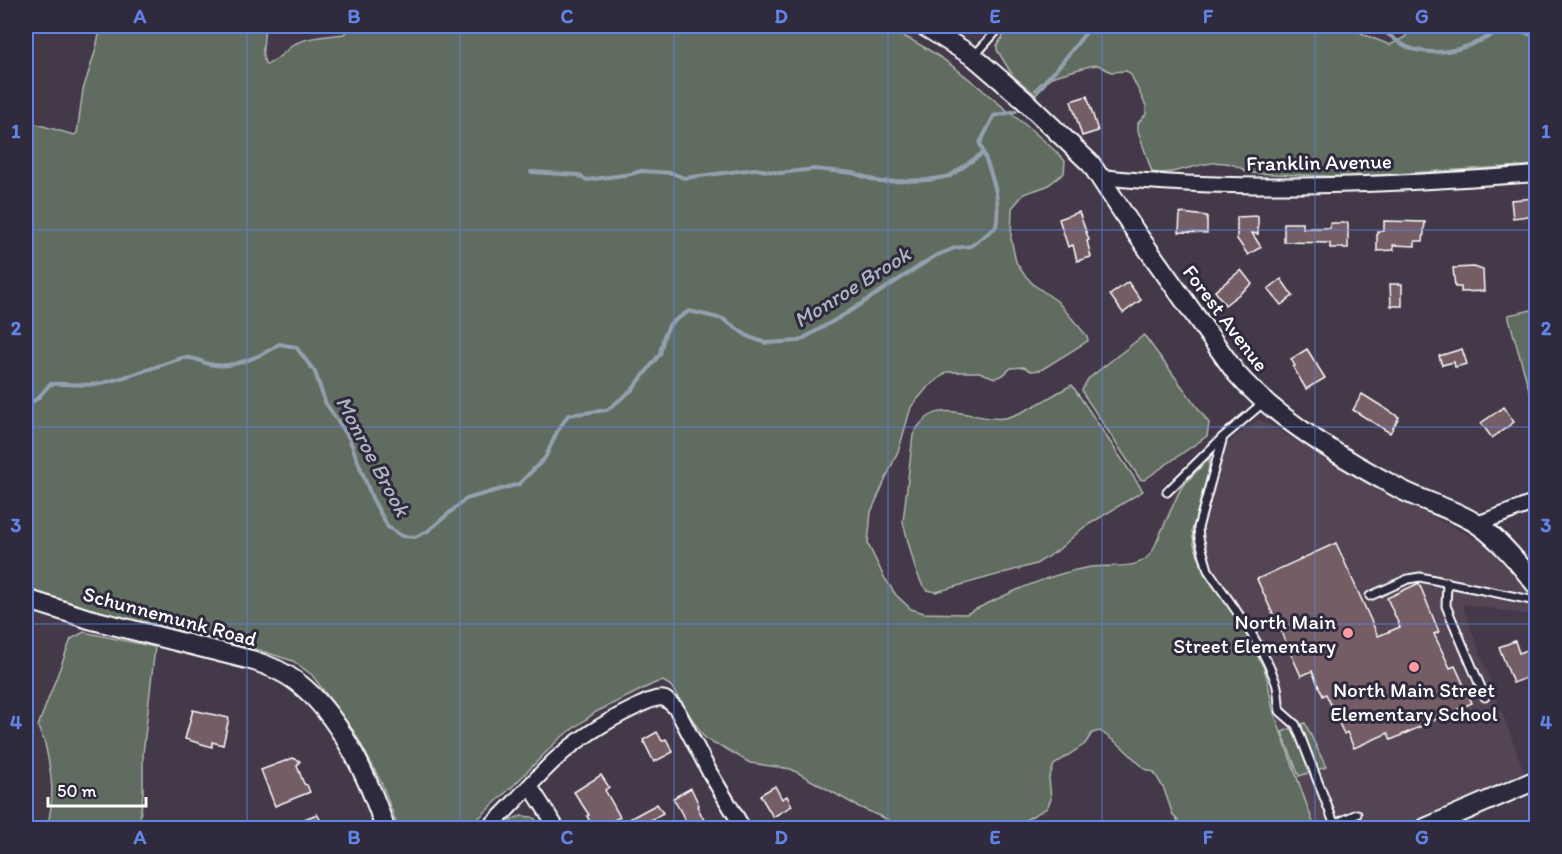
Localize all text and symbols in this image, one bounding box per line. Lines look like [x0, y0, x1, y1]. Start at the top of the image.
text: A [133, 4, 147, 28]
text: B [348, 4, 361, 28]
text: C [561, 4, 574, 28]
text: D [774, 4, 788, 28]
text: E [989, 4, 1001, 28]
text: F [1203, 4, 1214, 28]
text: G [1415, 4, 1429, 28]
text: 1 [11, 119, 21, 143]
text: 1 [1541, 119, 1551, 143]
street label: Franklin Avenue [1246, 148, 1392, 176]
water label: Monroe Brook [789, 240, 917, 334]
street label: Forest Avenue [1178, 260, 1274, 376]
text: 2 [11, 316, 22, 340]
text: 2 [1541, 316, 1552, 340]
water label: Monroe Brook [330, 391, 417, 522]
text: 3 [11, 513, 22, 537]
text: 3 [1541, 513, 1552, 537]
street label: Schunnemunk Road [80, 581, 260, 651]
place label: North Main Street Elementary [1173, 609, 1336, 658]
marker: North Main Street Elementary [1341, 626, 1355, 640]
marker: North Main Street Elementary School [1407, 660, 1421, 674]
place label: North Main Street Elementary School [1330, 677, 1498, 726]
text: 4 [10, 710, 22, 734]
text: 4 [1540, 710, 1552, 734]
scale bar [48, 770, 146, 808]
text: 50 m [57, 780, 97, 802]
text: A [133, 825, 147, 849]
text: B [348, 825, 361, 849]
text: C [561, 825, 574, 849]
text: D [774, 825, 788, 849]
text: E [989, 825, 1001, 849]
text: F [1203, 825, 1214, 849]
text: G [1415, 825, 1429, 849]

